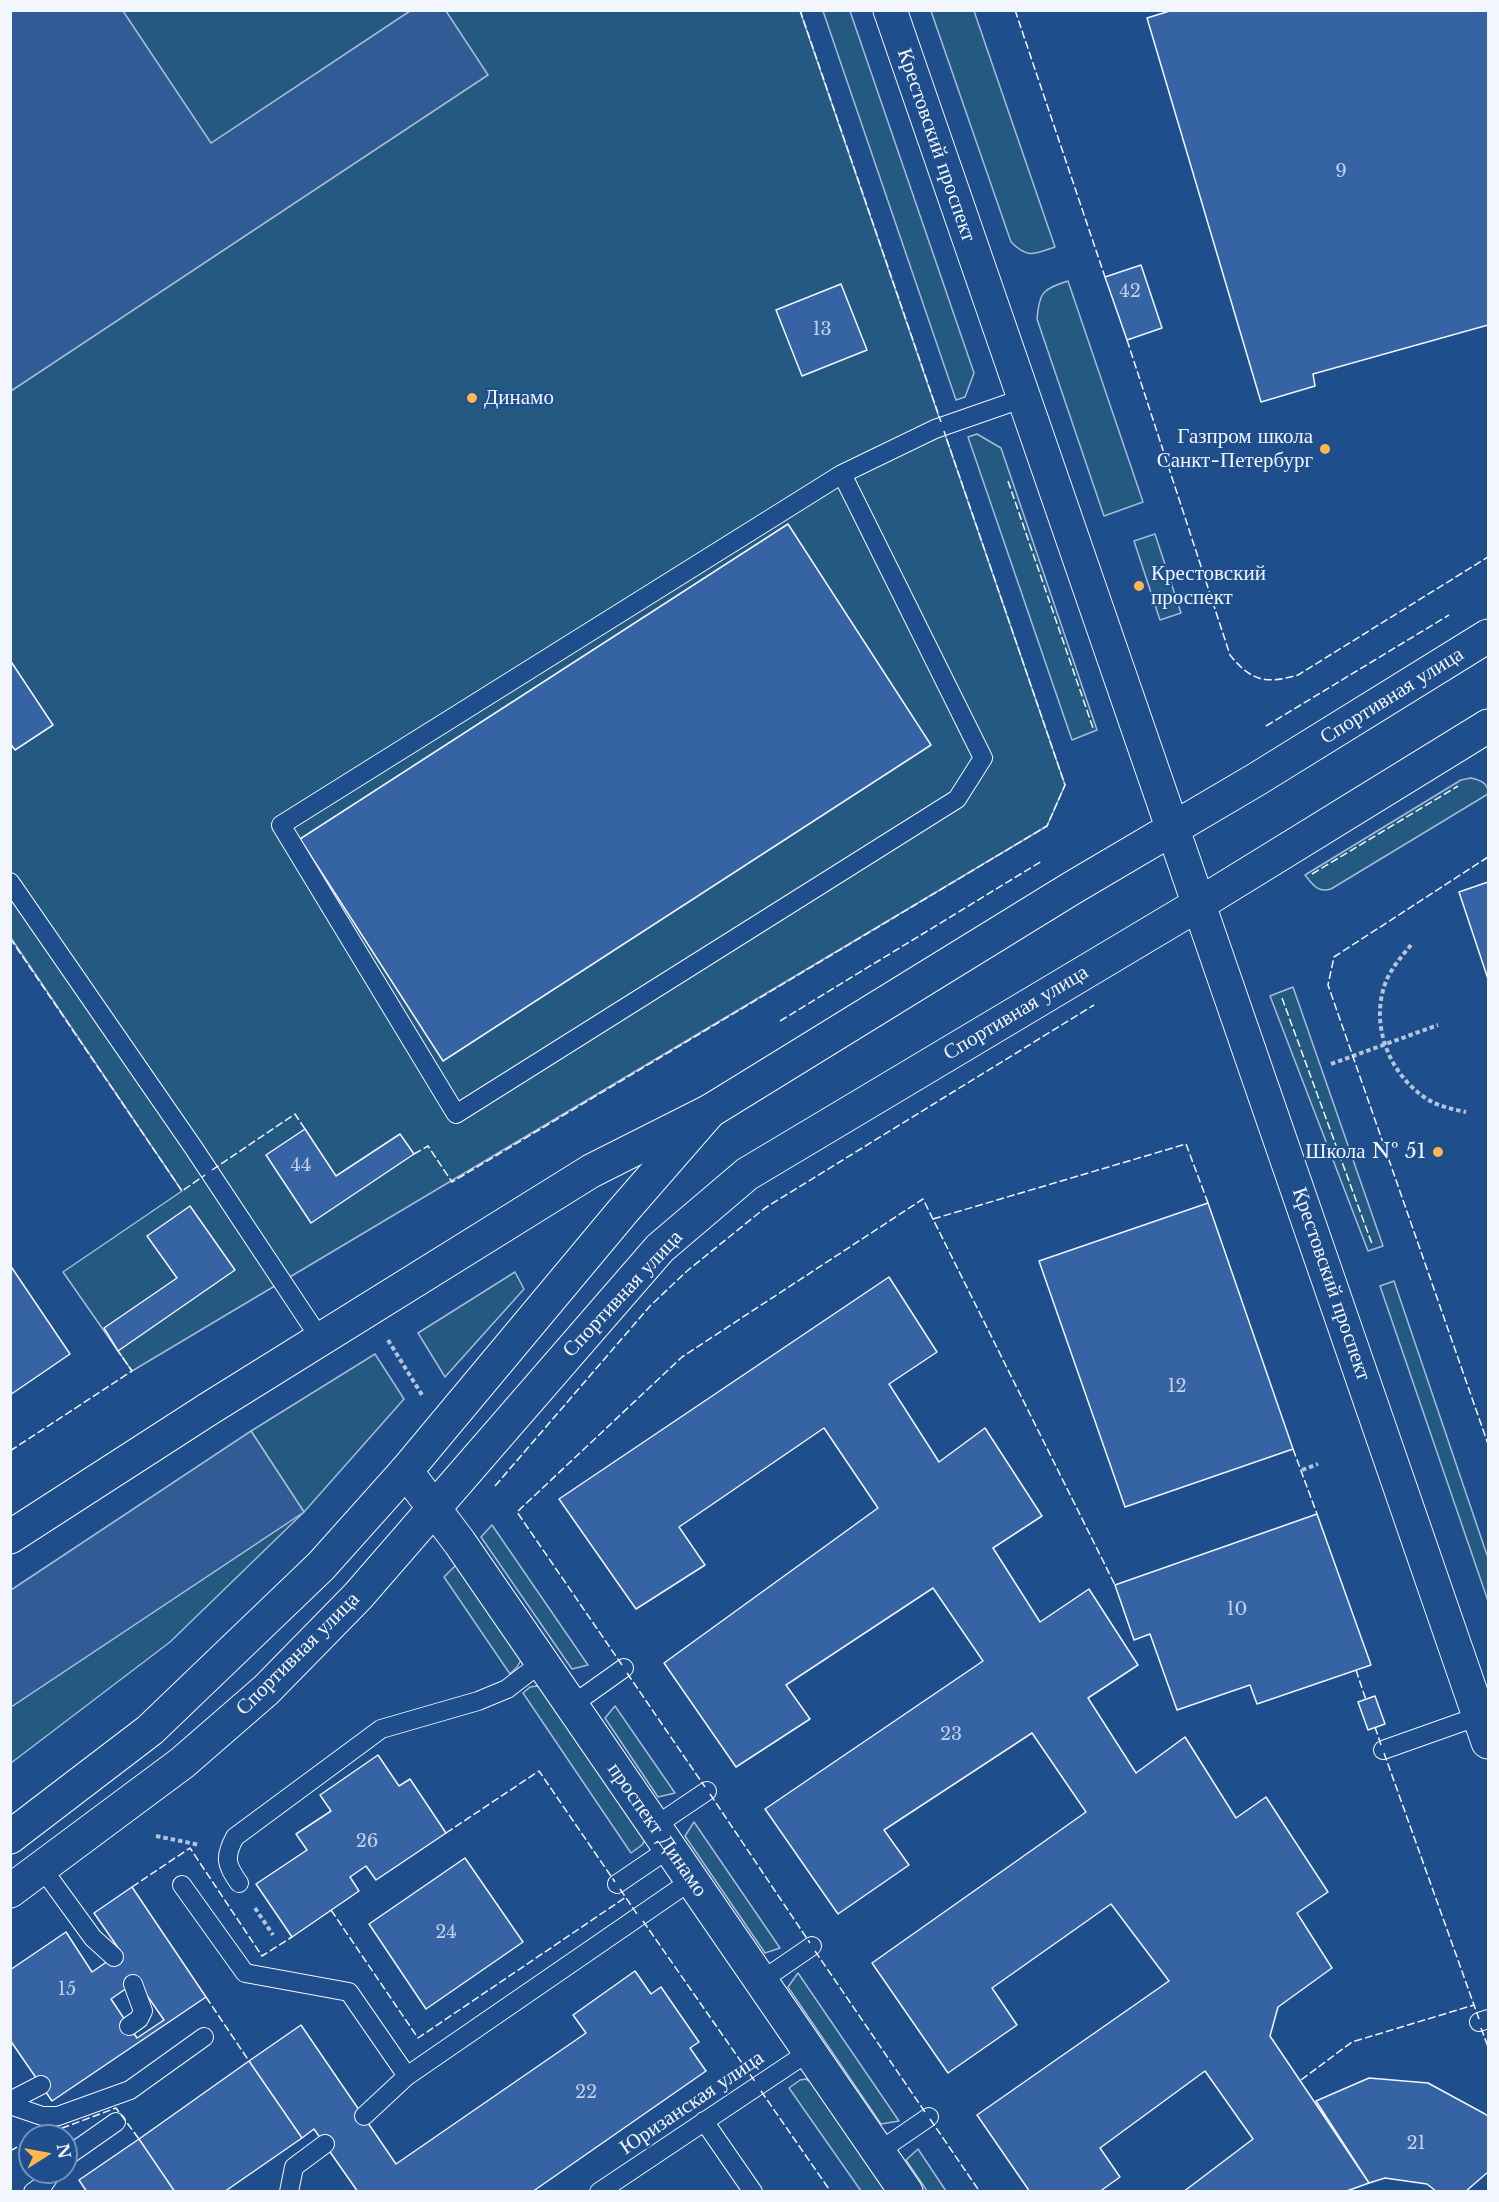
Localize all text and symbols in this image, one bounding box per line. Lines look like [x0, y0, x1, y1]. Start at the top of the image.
street label: Крестовский проспект [891, 45, 981, 245]
house number: 9 [1335, 161, 1347, 183]
house number: 42 [1119, 281, 1141, 303]
house number: 13 [812, 319, 832, 341]
place label: Динамо [484, 385, 554, 411]
marker: Динамо [465, 391, 479, 405]
place label: Газпром школа Санкт-Петербург [1157, 424, 1313, 474]
marker: Газпром школа Санкт-Петербург [1318, 442, 1332, 456]
place label: Крестовский проспект [1151, 561, 1266, 611]
marker: Крестовский проспект [1132, 579, 1146, 593]
street label: Спортивная улица [1316, 642, 1468, 750]
street label: Спортивная улица [939, 960, 1093, 1066]
place label: Школа № 51 [1305, 1139, 1426, 1165]
marker: Школа № 51 [1431, 1145, 1445, 1159]
house number: 44 [290, 1155, 312, 1177]
street label: Крестовский проспект [1286, 1184, 1376, 1384]
street label: Спортивная улица [558, 1225, 688, 1363]
house number: 12 [1167, 1376, 1187, 1398]
street label: Спортивная улица [231, 1587, 365, 1721]
house number: 10 [1227, 1599, 1247, 1621]
house number: 23 [940, 1724, 962, 1746]
street label: проспект Динамо [601, 1758, 713, 1902]
house number: 26 [356, 1831, 378, 1853]
house number: 24 [435, 1922, 457, 1944]
house number: 15 [58, 1979, 76, 2001]
street label: Юризанская улица [615, 2046, 769, 2160]
house number: 22 [575, 2082, 597, 2104]
north arrow [18, 2124, 78, 2184]
house number: 21 [1406, 2133, 1426, 2155]
text: N [52, 2142, 75, 2160]

